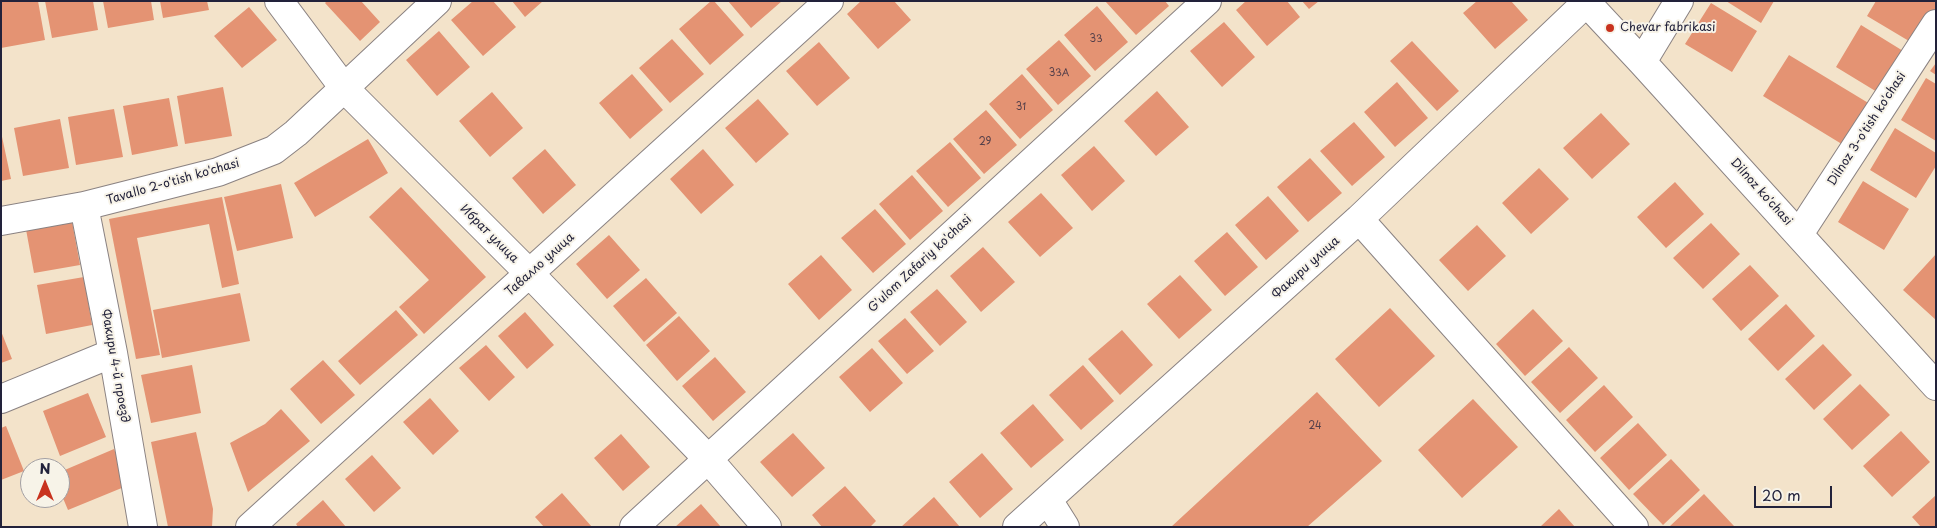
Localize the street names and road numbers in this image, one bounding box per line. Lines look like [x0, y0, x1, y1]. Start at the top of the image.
street label: Dilnoz 3-o'tish ko'chasi [1825, 69, 1909, 189]
street label: Dilnoz ko'chasi [1727, 155, 1795, 229]
street label: Tavallo 2-o'tish ko'chasi [105, 156, 241, 208]
street label: Ибрат улица [457, 202, 521, 266]
street label: G'ulom Zafariy ko'chasi [865, 212, 975, 316]
street label: Тавалло улица [503, 230, 577, 300]
street label: Факири улица [1269, 234, 1343, 302]
street label: Факири 4-й проезд [98, 308, 132, 424]

